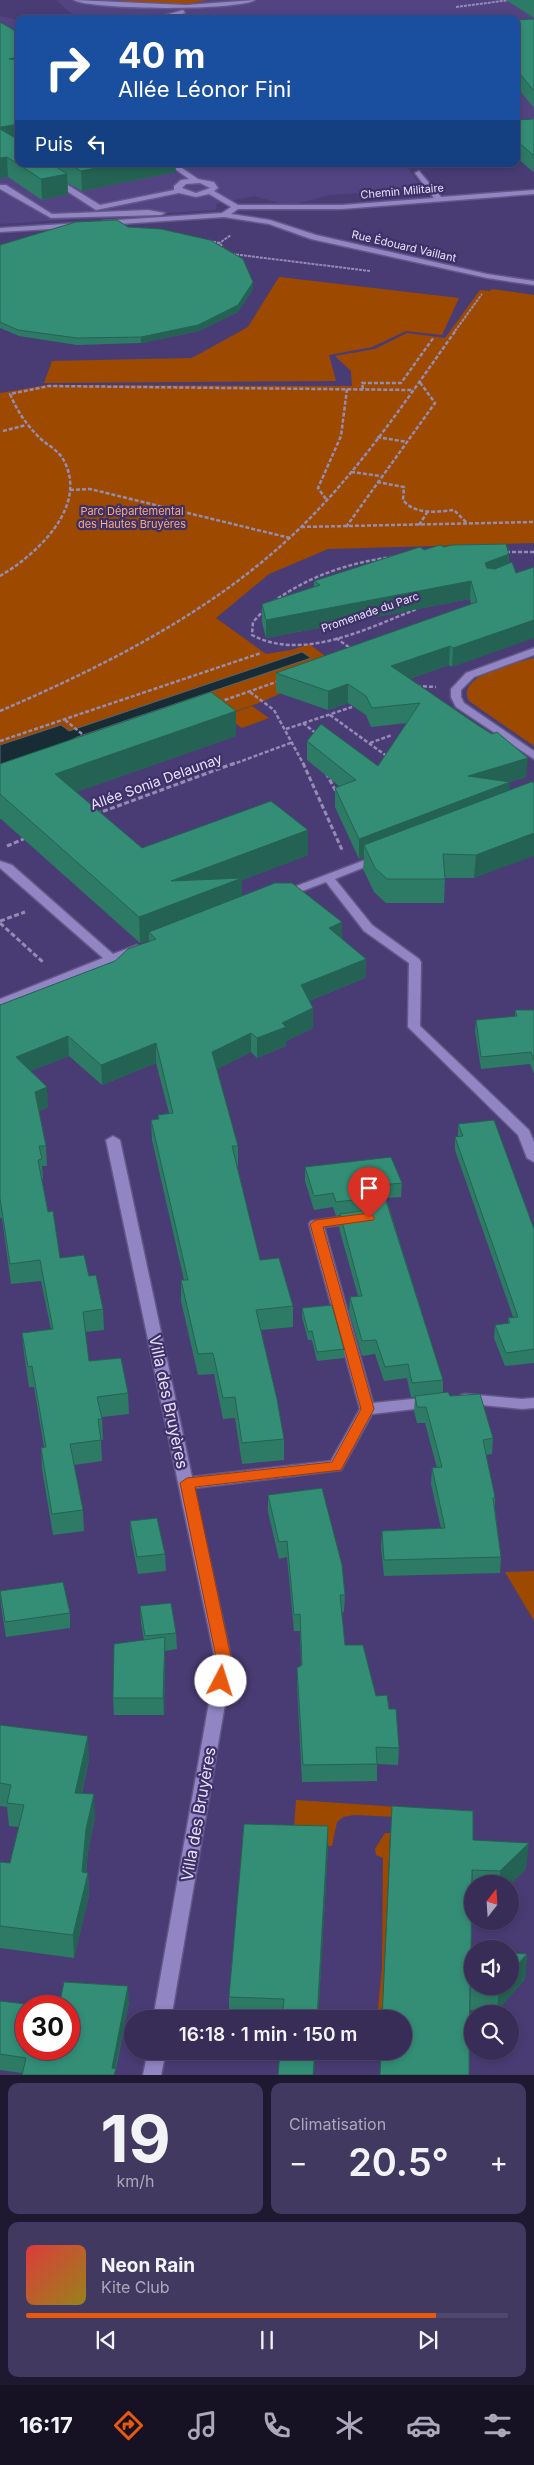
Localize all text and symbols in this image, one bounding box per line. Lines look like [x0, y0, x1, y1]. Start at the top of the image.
text: 40 m [118, 34, 206, 76]
icon: right [35, 35, 100, 100]
text: Allée Léonor Fini [118, 76, 291, 102]
icon: left [83, 130, 111, 158]
text: Puis [35, 133, 73, 156]
street label: Chemin Militaire [360, 180, 444, 202]
street label: Rue Édouard Vaillant [350, 227, 458, 265]
park label: Parc Départemental des Hautes Bruyères [78, 504, 186, 531]
street label: Promenade du Parc [319, 589, 421, 635]
street label: Allée Sonia Delaunay [88, 749, 224, 813]
pin [348, 1167, 390, 1218]
icon: arrive [355, 1174, 383, 1202]
street label: Villa des Bruyères [145, 1334, 193, 1470]
position arrow [194, 1654, 246, 1706]
street label: Villa des Bruyères [176, 1745, 220, 1883]
north arrow [464, 1875, 519, 1930]
map controls [464, 1875, 519, 2060]
button: sound [464, 1940, 519, 1995]
speed limit sign: 30 [15, 1995, 80, 2060]
button: search [464, 2005, 519, 2060]
text: 16:18 · 1 min · 150 m [179, 2023, 357, 2046]
text: 19 [100, 2099, 171, 2178]
text: Climatisation [289, 2114, 386, 2134]
text: 20.5° [348, 2139, 449, 2185]
text: − [289, 2145, 308, 2179]
text: + [489, 2145, 508, 2179]
text: km/h [116, 2171, 155, 2191]
text: Neon Rain [101, 2254, 195, 2277]
text: Kite Club [101, 2277, 170, 2297]
icon: previous [92, 2326, 120, 2354]
icon: pause [253, 2326, 281, 2354]
icon: next [414, 2326, 442, 2354]
icon: directions [111, 2408, 146, 2443]
icon: music [185, 2408, 220, 2443]
icon: phone [259, 2408, 294, 2443]
icon: climate [332, 2408, 367, 2443]
icon: car [406, 2408, 441, 2443]
icon: filters [480, 2408, 515, 2443]
text: 16:17 [19, 2412, 73, 2438]

